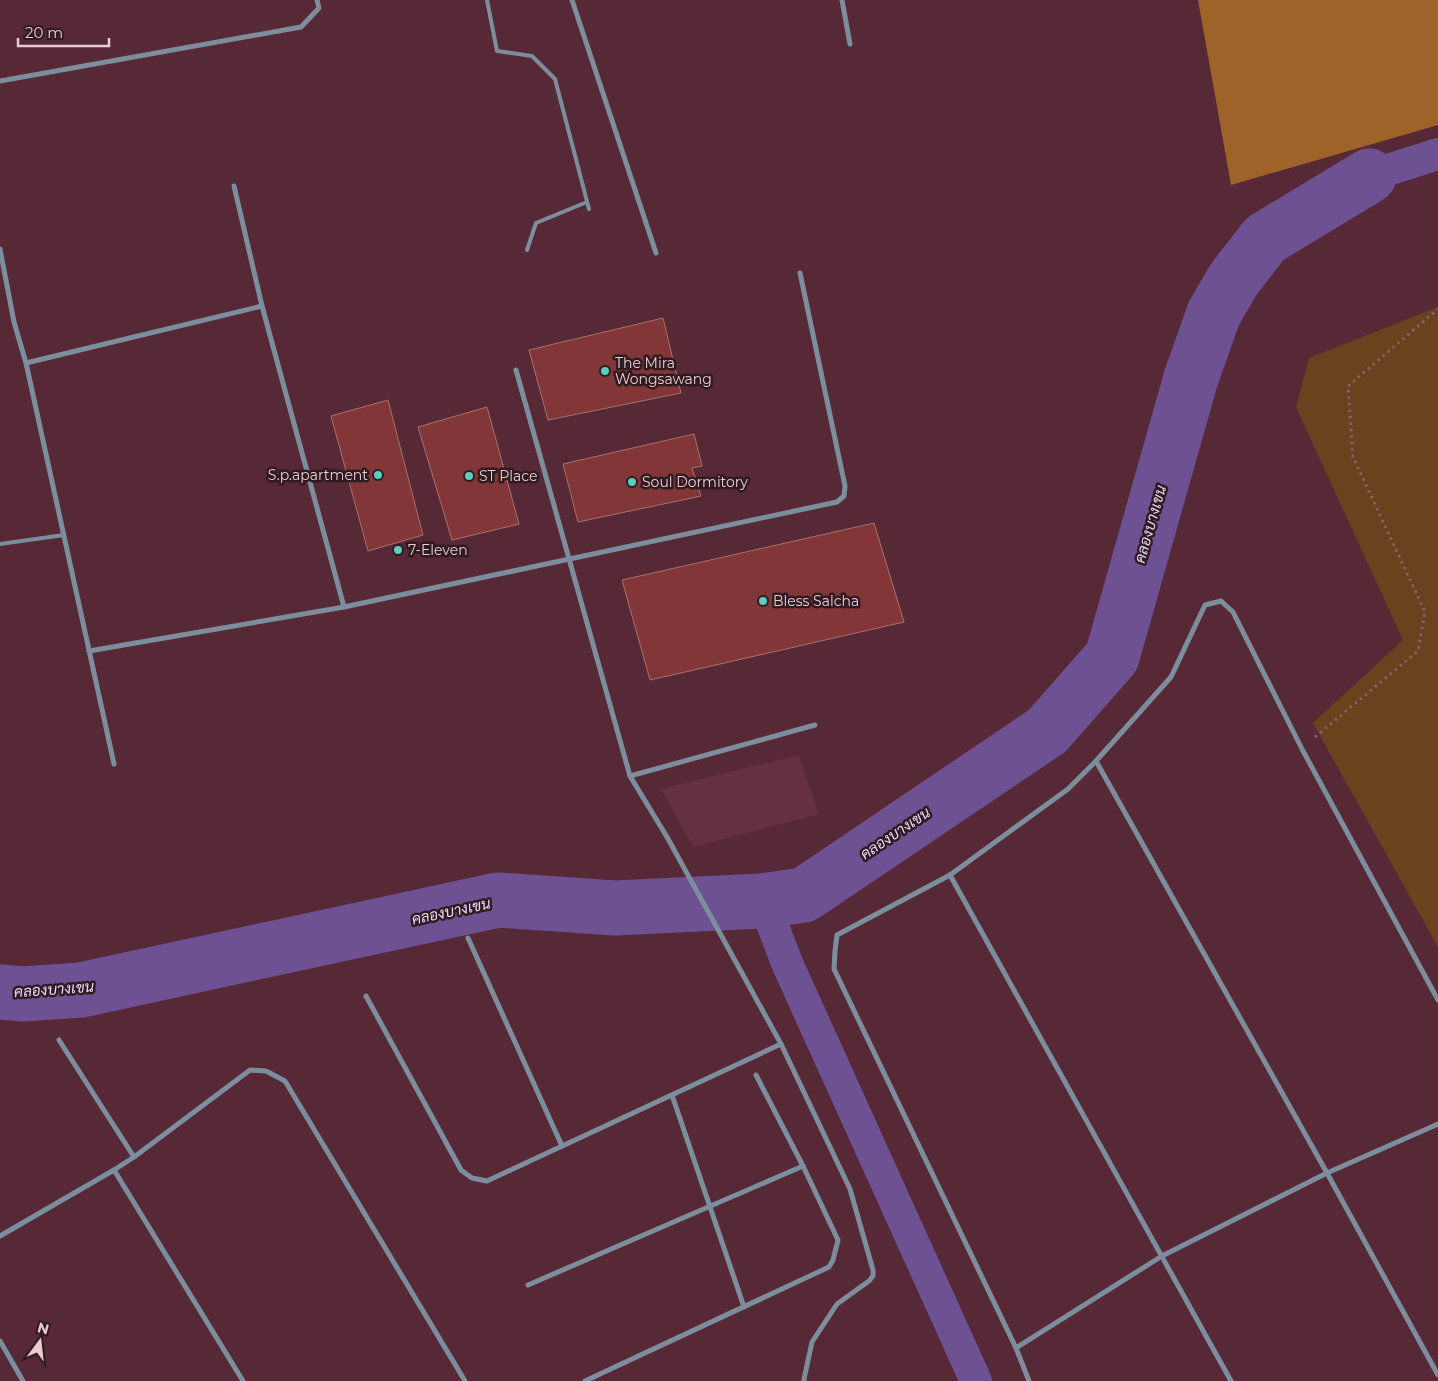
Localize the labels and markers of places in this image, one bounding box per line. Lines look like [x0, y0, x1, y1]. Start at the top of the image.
place label: The Mira Wongsawang [615, 354, 712, 388]
marker: The Mira Wongsawang [599, 365, 611, 377]
place label: S.p.apartment [268, 466, 368, 484]
place label: ST Place [479, 467, 537, 485]
marker: S.p.apartment [372, 469, 384, 481]
marker: ST Place [463, 470, 475, 482]
place label: Soul Dormitory [642, 473, 748, 491]
marker: Soul Dormitory [626, 476, 638, 488]
place label: 7-Eleven [408, 541, 468, 559]
marker: 7-Eleven [392, 544, 404, 556]
place label: Bless Salcha [773, 592, 859, 610]
marker: Bless Salcha [757, 595, 769, 607]

